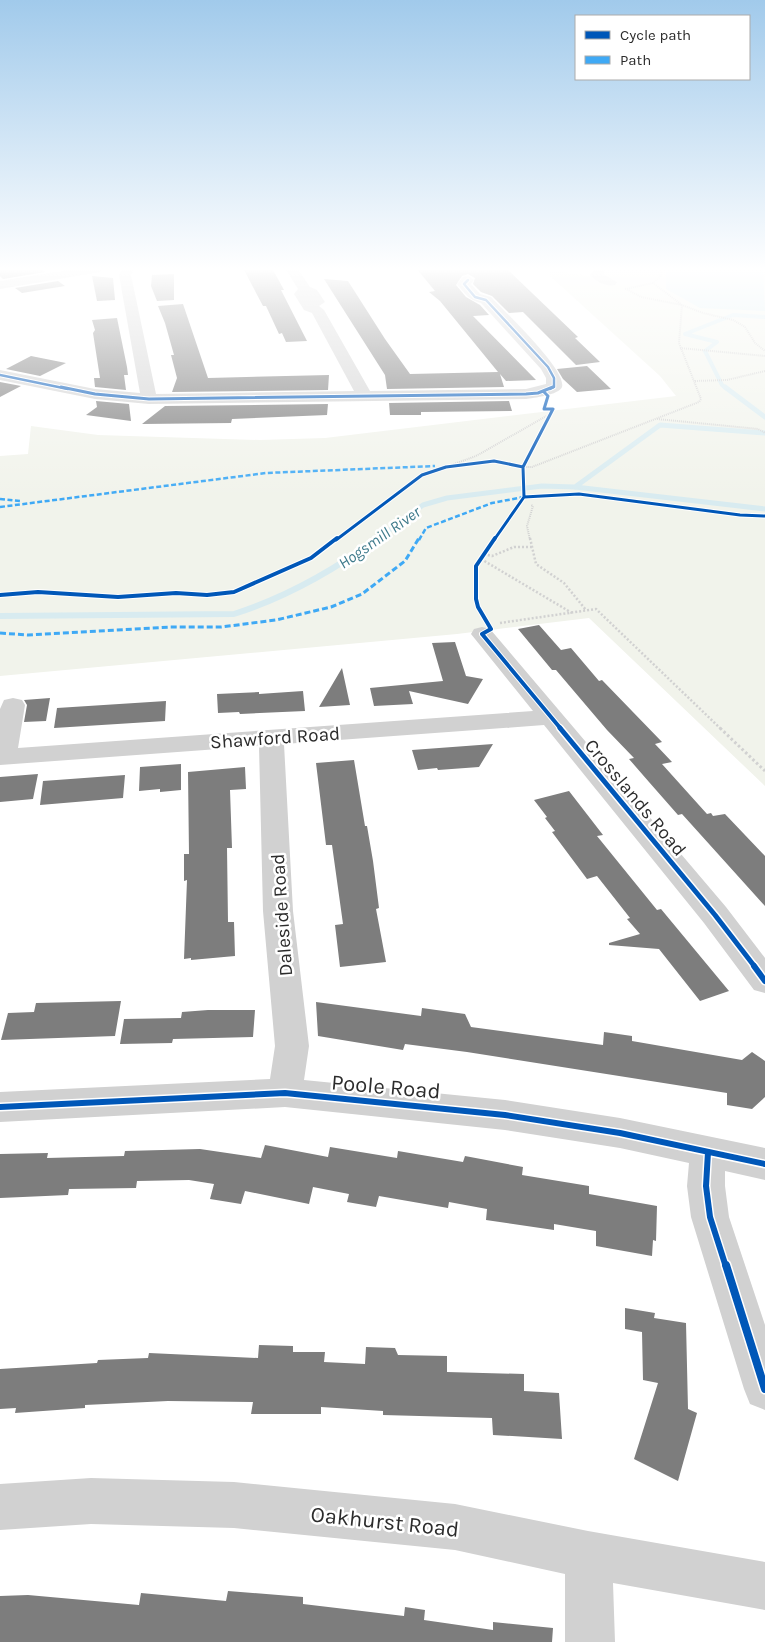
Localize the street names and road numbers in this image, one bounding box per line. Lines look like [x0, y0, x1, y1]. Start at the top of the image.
street label: Shawford Road [209, 722, 341, 754]
street label: Crosslands Road [580, 735, 690, 860]
street label: Daleside Road [267, 853, 297, 977]
street label: Poole Road [330, 1069, 442, 1105]
street label: Oakhurst Road [309, 1501, 460, 1543]

